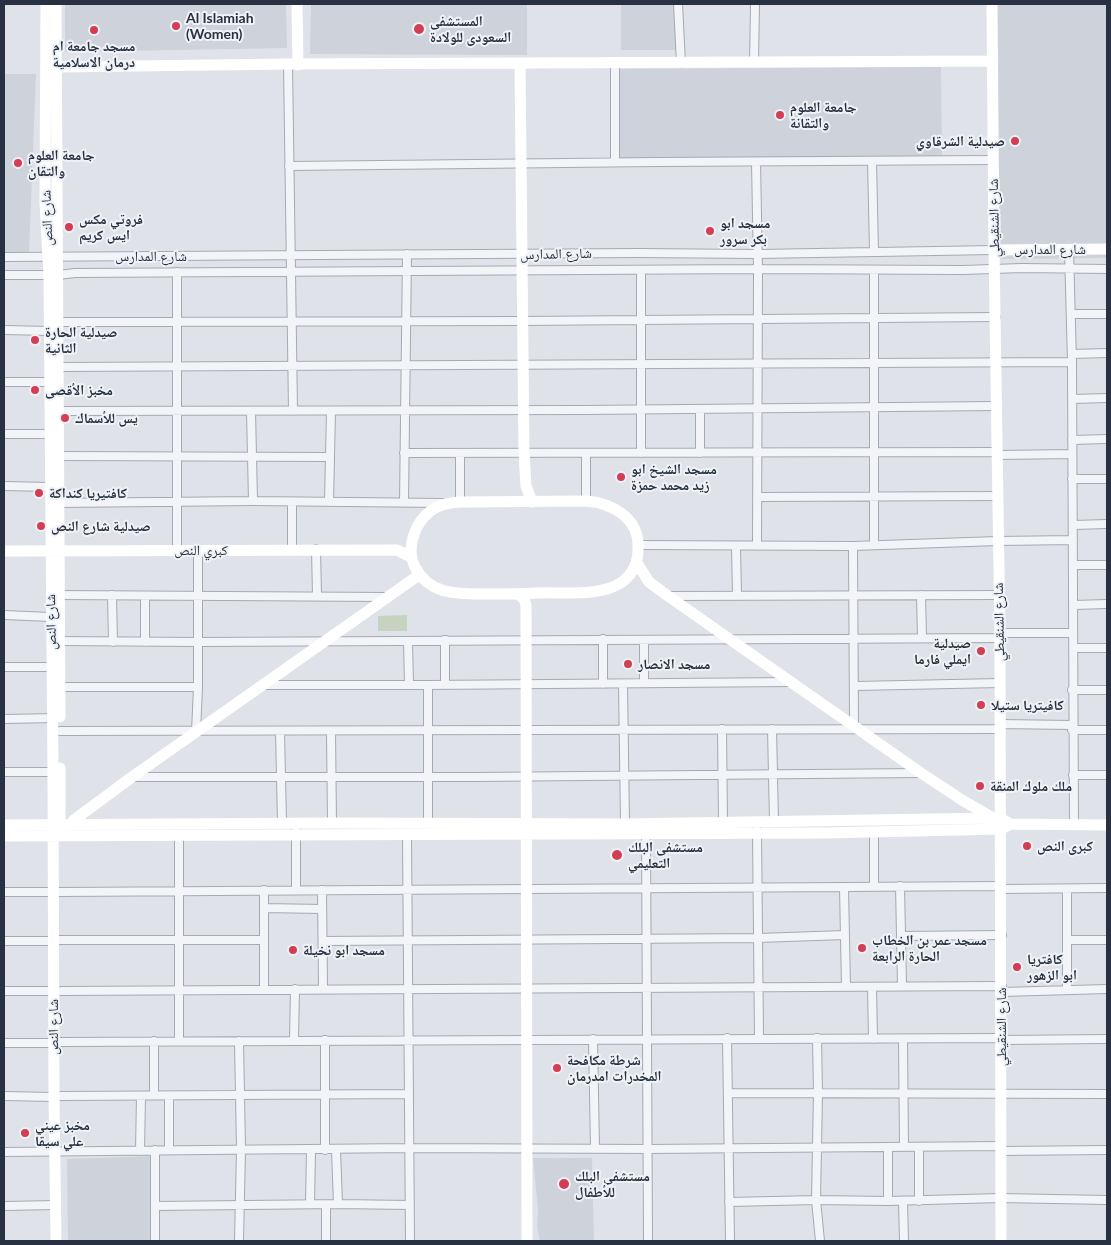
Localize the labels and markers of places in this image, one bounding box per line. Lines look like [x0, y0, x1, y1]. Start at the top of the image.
place label: Al Islamiah (Women) [186, 10, 254, 42]
place label: المستشفى السعودى للولادة [430, 13, 511, 46]
marker: Al Islamiah (Women) [170, 20, 182, 32]
marker: المستشفى السعودى للولادة [412, 22, 426, 36]
marker: مسجد جامعة ام درمان الاسلامية [88, 24, 100, 36]
place label: مسجد جامعة ام درمان الاسلامية [53, 38, 135, 70]
place label: جامعة العلوم والتقانة [790, 99, 857, 132]
marker: جامعة العلوم والتقانة [774, 109, 786, 121]
place label: صيدلية الشرقاوي [916, 133, 1005, 149]
marker: صيدلية الشرقاوي [1009, 135, 1021, 147]
place label: جامعة العلوم والتقان [28, 147, 95, 180]
marker: جامعة العلوم والتقان [12, 157, 24, 169]
place label: فروتي مكس ايس كريم [79, 211, 143, 243]
place label: مسجد ابو بكر سرور [720, 215, 770, 248]
marker: فروتي مكس ايس كريم [63, 221, 75, 233]
marker: مسجد ابو بكر سرور [704, 225, 716, 237]
place label: صيدلية الحارة الثانية [45, 324, 117, 357]
marker: صيدلية الحارة الثانية [29, 334, 41, 346]
place label: مخبز الأقصى [45, 382, 113, 398]
marker: مخبز الأقصى [29, 384, 41, 396]
place label: يس للأسماك [75, 410, 138, 426]
marker: يس للأسماك [59, 412, 71, 424]
place label: مسجد الشيخ ابو زيد محمد حمزة [631, 461, 717, 494]
marker: مسجد الشيخ ابو زيد محمد حمزة [615, 471, 627, 483]
place label: كافتيريا كنداكة [49, 485, 127, 501]
marker: كافتيريا كنداكة [33, 487, 45, 499]
place label: صيدلية شارع النص [51, 518, 151, 534]
marker: صيدلية شارع النص [35, 520, 47, 532]
place label: صيدلية ايملي فارما [914, 635, 971, 668]
marker: صيدلية ايملي فارما [975, 645, 987, 657]
place label: مسجد الانصار [638, 656, 710, 672]
marker: مسجد الانصار [622, 658, 634, 670]
place label: كافيتريا ستيلا [991, 697, 1064, 713]
marker: كافيتريا ستيلا [975, 699, 987, 711]
place label: ملك ملوك المنقة [990, 778, 1072, 794]
marker: ملك ملوك المنقة [974, 780, 986, 792]
place label: كبرى النص [1037, 838, 1093, 854]
place label: مستشفى البلك التعليمي [628, 839, 703, 872]
marker: كبرى النص [1021, 840, 1033, 852]
marker: مستشفى البلك التعليمي [610, 848, 624, 862]
place label: مسجد عمر بن الخطاب الحارة الرابعة [872, 932, 987, 964]
place label: مسجد ابو نخيلة [303, 942, 385, 958]
marker: مسجد عمر بن الخطاب الحارة الرابعة [856, 942, 868, 954]
marker: مسجد ابو نخيلة [287, 944, 299, 956]
place label: كافتريا ابو الزهور [1027, 951, 1077, 984]
marker: كافتريا ابو الزهور [1011, 961, 1023, 973]
place label: شرطة مكافحة المخدرات امدرمان [567, 1052, 661, 1084]
marker: شرطة مكافحة المخدرات امدرمان [551, 1062, 563, 1074]
place label: مخبز عيني علي سيقا [35, 1117, 90, 1150]
marker: مخبز عيني علي سيقا [19, 1127, 31, 1139]
place label: مستشفى البلك للأطفال [575, 1168, 650, 1200]
marker: مستشفى البلك للأطفال [557, 1177, 571, 1191]

